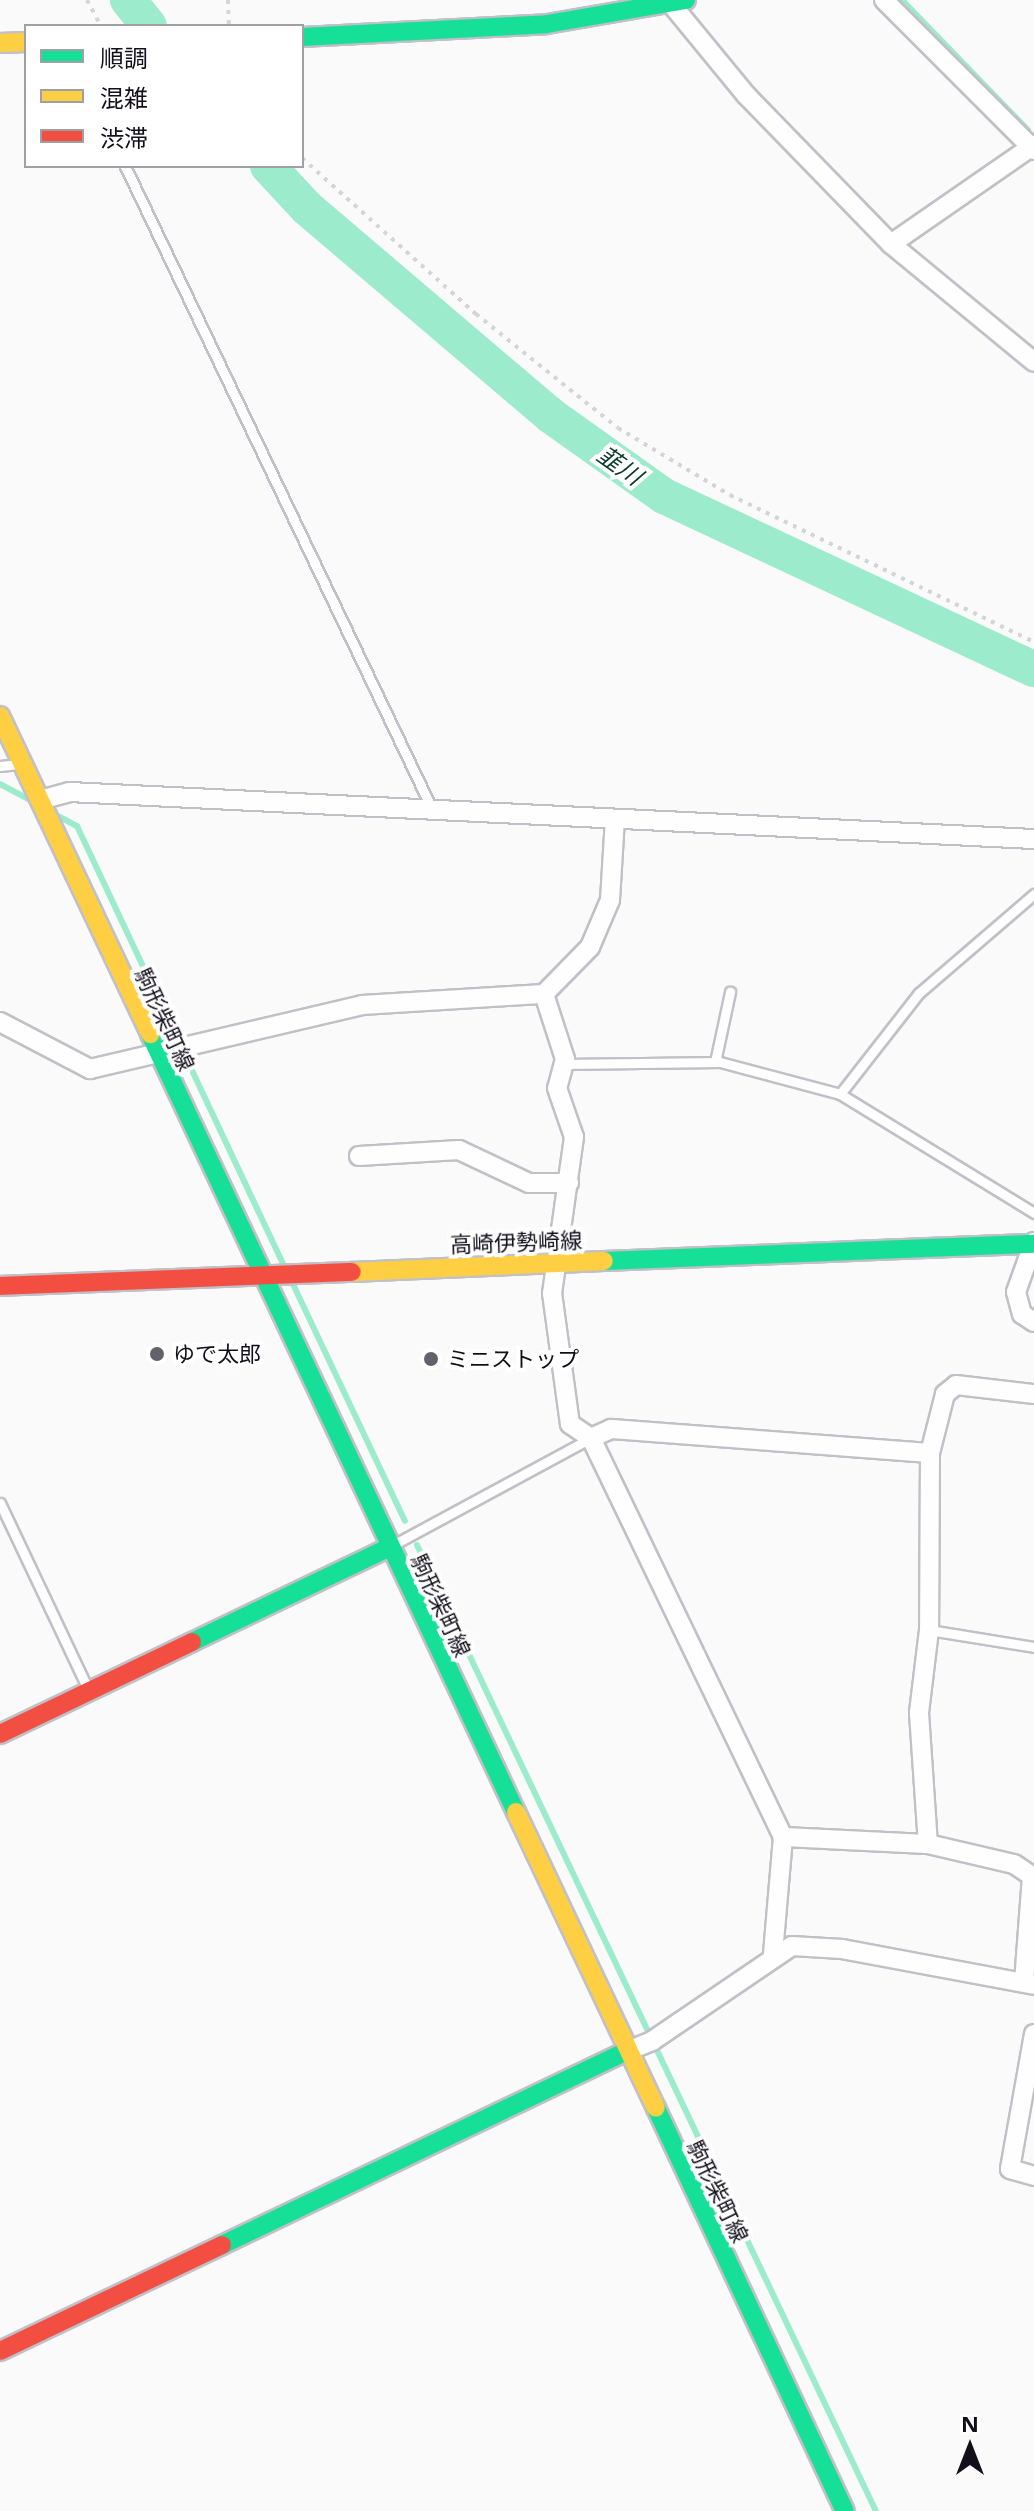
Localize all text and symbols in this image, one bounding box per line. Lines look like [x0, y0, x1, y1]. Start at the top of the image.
legend [24, 24, 304, 168]
text: 順調 [100, 41, 148, 74]
text: 混雑 [100, 81, 148, 114]
text: 渋滞 [100, 121, 148, 154]
water label: 韮川 [592, 439, 648, 491]
street label: 駒形柴町線 [130, 964, 200, 1074]
street label: 高崎伊勢崎線 [450, 1227, 582, 1257]
place label: ゆで太郎 [173, 1341, 261, 1367]
marker: ゆで太郎 [148, 1345, 166, 1363]
place label: ミニストップ [447, 1346, 579, 1372]
marker: ミニストップ [422, 1350, 440, 1368]
street label: 駒形柴町線 [406, 1550, 476, 1660]
street label: 駒形柴町線 [682, 2136, 754, 2246]
north arrow [930, 2407, 1010, 2487]
text: N [961, 2408, 979, 2438]

